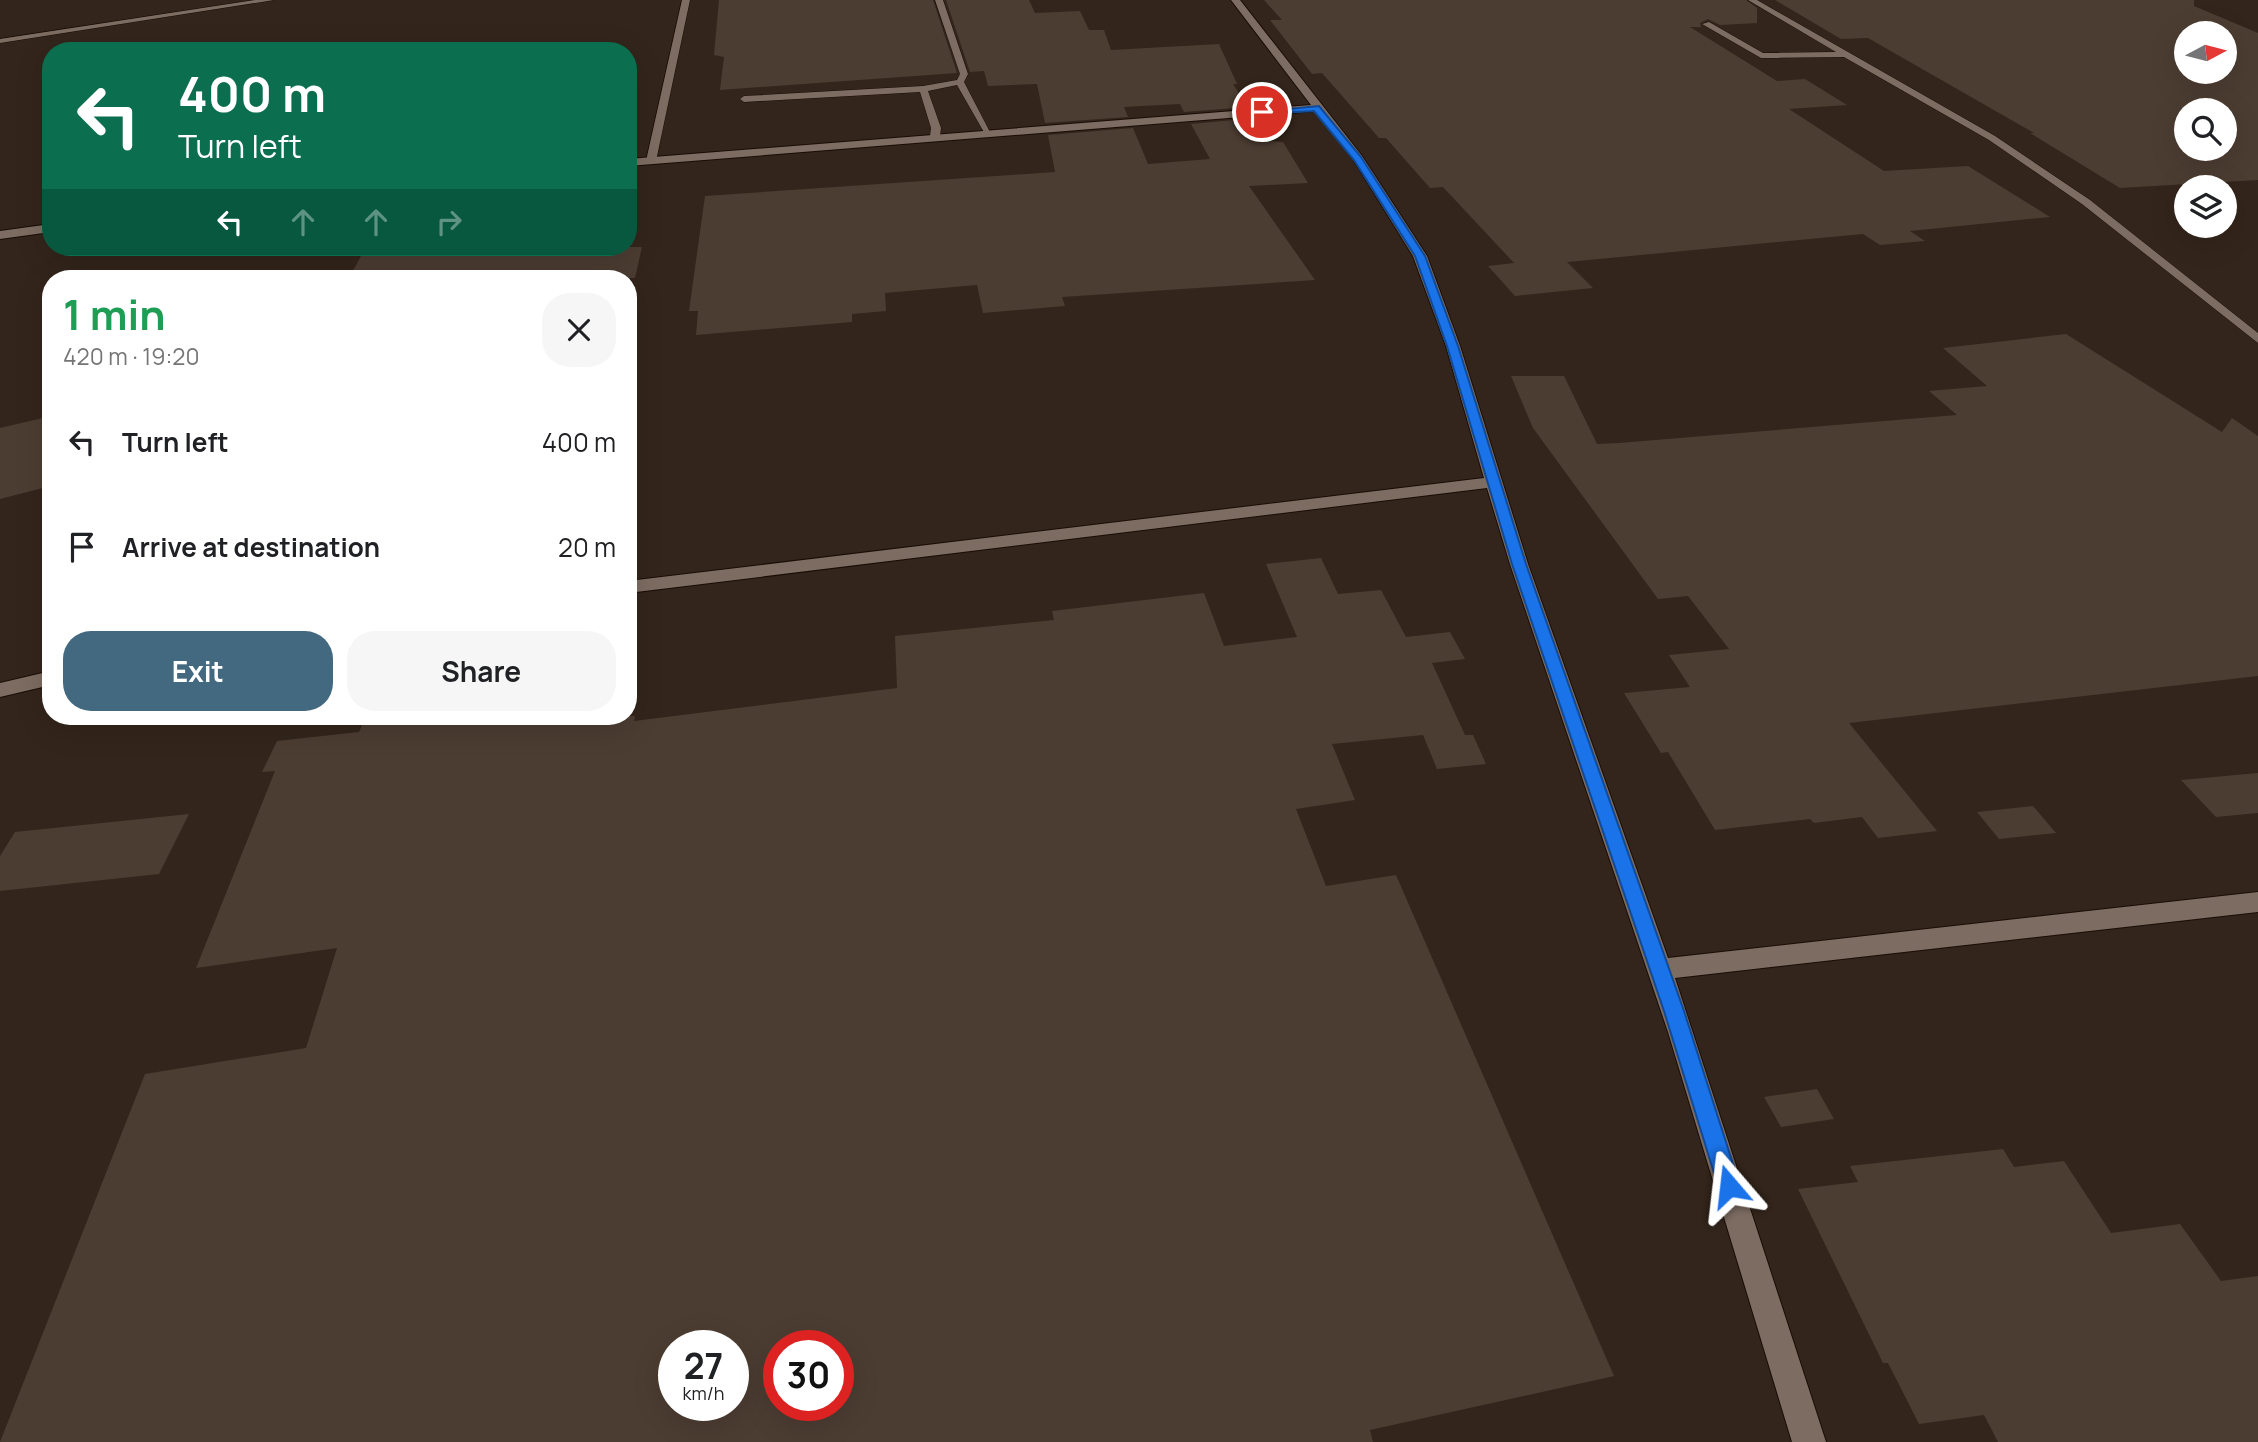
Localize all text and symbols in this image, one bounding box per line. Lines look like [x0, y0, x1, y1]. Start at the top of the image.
north arrow [2174, 21, 2236, 84]
map controls [2174, 21, 2237, 238]
text: 400 m [178, 60, 326, 127]
icon: left [63, 70, 154, 161]
pin [1232, 82, 1292, 142]
icon: arrive [1243, 93, 1281, 131]
button: search [2174, 98, 2237, 161]
text: Turn left [178, 124, 302, 168]
button: layers [2174, 175, 2237, 238]
icon: left [211, 203, 249, 241]
icon: ahead [284, 203, 322, 241]
icon: ahead [357, 203, 395, 241]
icon: right [430, 203, 468, 241]
text: 1 min [63, 285, 166, 343]
button: close [542, 293, 616, 367]
text: 420 m · 19:20 [63, 340, 199, 372]
icon: left [63, 423, 101, 461]
text: Turn left [122, 424, 229, 460]
text: 400 m [542, 424, 616, 460]
icon: arrive [63, 528, 101, 566]
text: Arrive at destination [122, 529, 380, 565]
text: 20 m [558, 529, 616, 565]
button: Exit [63, 631, 333, 711]
button: Share [347, 631, 616, 711]
position arrow [1692, 1149, 1766, 1223]
speed limit sign: 30 [763, 1330, 854, 1421]
text: 27 [684, 1342, 723, 1390]
text: km/h [683, 1381, 724, 1405]

